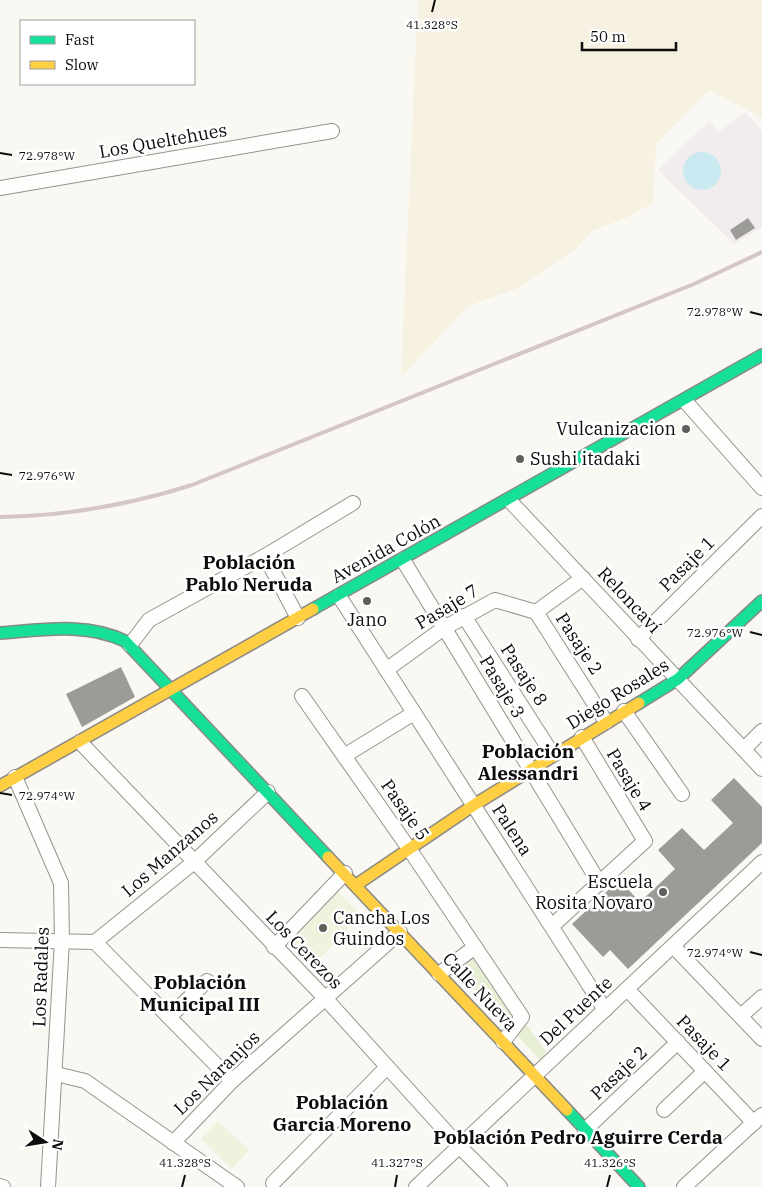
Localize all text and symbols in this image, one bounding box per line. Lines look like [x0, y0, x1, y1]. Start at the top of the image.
text: 41.328°S [406, 17, 458, 32]
legend [20, 20, 195, 85]
scale bar [582, 20, 676, 52]
text: 50 m [590, 27, 626, 46]
text: Fast [65, 30, 95, 49]
text: Slow [65, 55, 99, 74]
street label: Los Queltehues [97, 118, 229, 163]
text: 72.978°W [19, 148, 76, 163]
text: 72.978°W [687, 304, 744, 319]
place label: Vulcanizacion [556, 417, 676, 440]
marker: Vulcanizacion [680, 423, 692, 435]
place label: Sushi itadaki [530, 447, 641, 470]
marker: Sushi itadaki [514, 453, 526, 465]
text: 72.976°W [19, 468, 76, 483]
street label: Avenida Colón [327, 509, 445, 588]
street label: Pasaje 1 [654, 531, 719, 596]
district label: Población Pablo Neruda [185, 550, 313, 596]
street label: Reloncaví [593, 562, 666, 638]
street label: Pasaje 7 [411, 579, 482, 634]
marker: Jano [361, 595, 373, 607]
place label: Jano [347, 608, 387, 631]
street label: Pasaje 2 [551, 608, 608, 679]
text: 72.976°W [687, 625, 744, 640]
street label: Pasaje 8 [496, 639, 553, 710]
street label: Pasaje 3 [475, 651, 530, 722]
street label: Diego Rosales [562, 653, 673, 734]
district label: Población Alessandri [478, 739, 578, 785]
street label: Pasaje 4 [602, 744, 657, 815]
street label: Pasaje 5 [376, 775, 435, 845]
text: 72.974°W [19, 788, 76, 803]
street label: Palena [487, 799, 538, 860]
street label: Los Manzanos [117, 805, 223, 902]
place label: Escuela Rosita Novaro [535, 870, 653, 914]
marker: Escuela Rosita Novaro [657, 886, 669, 898]
street label: Los Cerezos [261, 906, 348, 994]
place label: Cancha Los Guindos [333, 906, 430, 950]
marker: Cancha Los Guindos [317, 922, 329, 934]
street label: Los Radales [27, 926, 54, 1028]
text: 72.974°W [687, 945, 744, 960]
street label: Calle Nueva [438, 947, 523, 1036]
district label: Población Municipal III [140, 970, 260, 1016]
street label: Del Puente [534, 971, 617, 1050]
street label: Pasaje 1 [672, 1010, 737, 1076]
street label: Los Naranjos [169, 1026, 265, 1120]
street label: Pasaje 2 [585, 1041, 652, 1105]
district label: Población Garcia Moreno [273, 1090, 411, 1136]
north arrow [20, 1117, 70, 1167]
district label: Población Pedro Aguirre Cerda [433, 1125, 723, 1149]
text: N [48, 1137, 68, 1152]
text: 41.328°S [159, 1155, 211, 1170]
text: 41.327°S [371, 1155, 423, 1170]
text: 41.326°S [584, 1155, 636, 1170]

